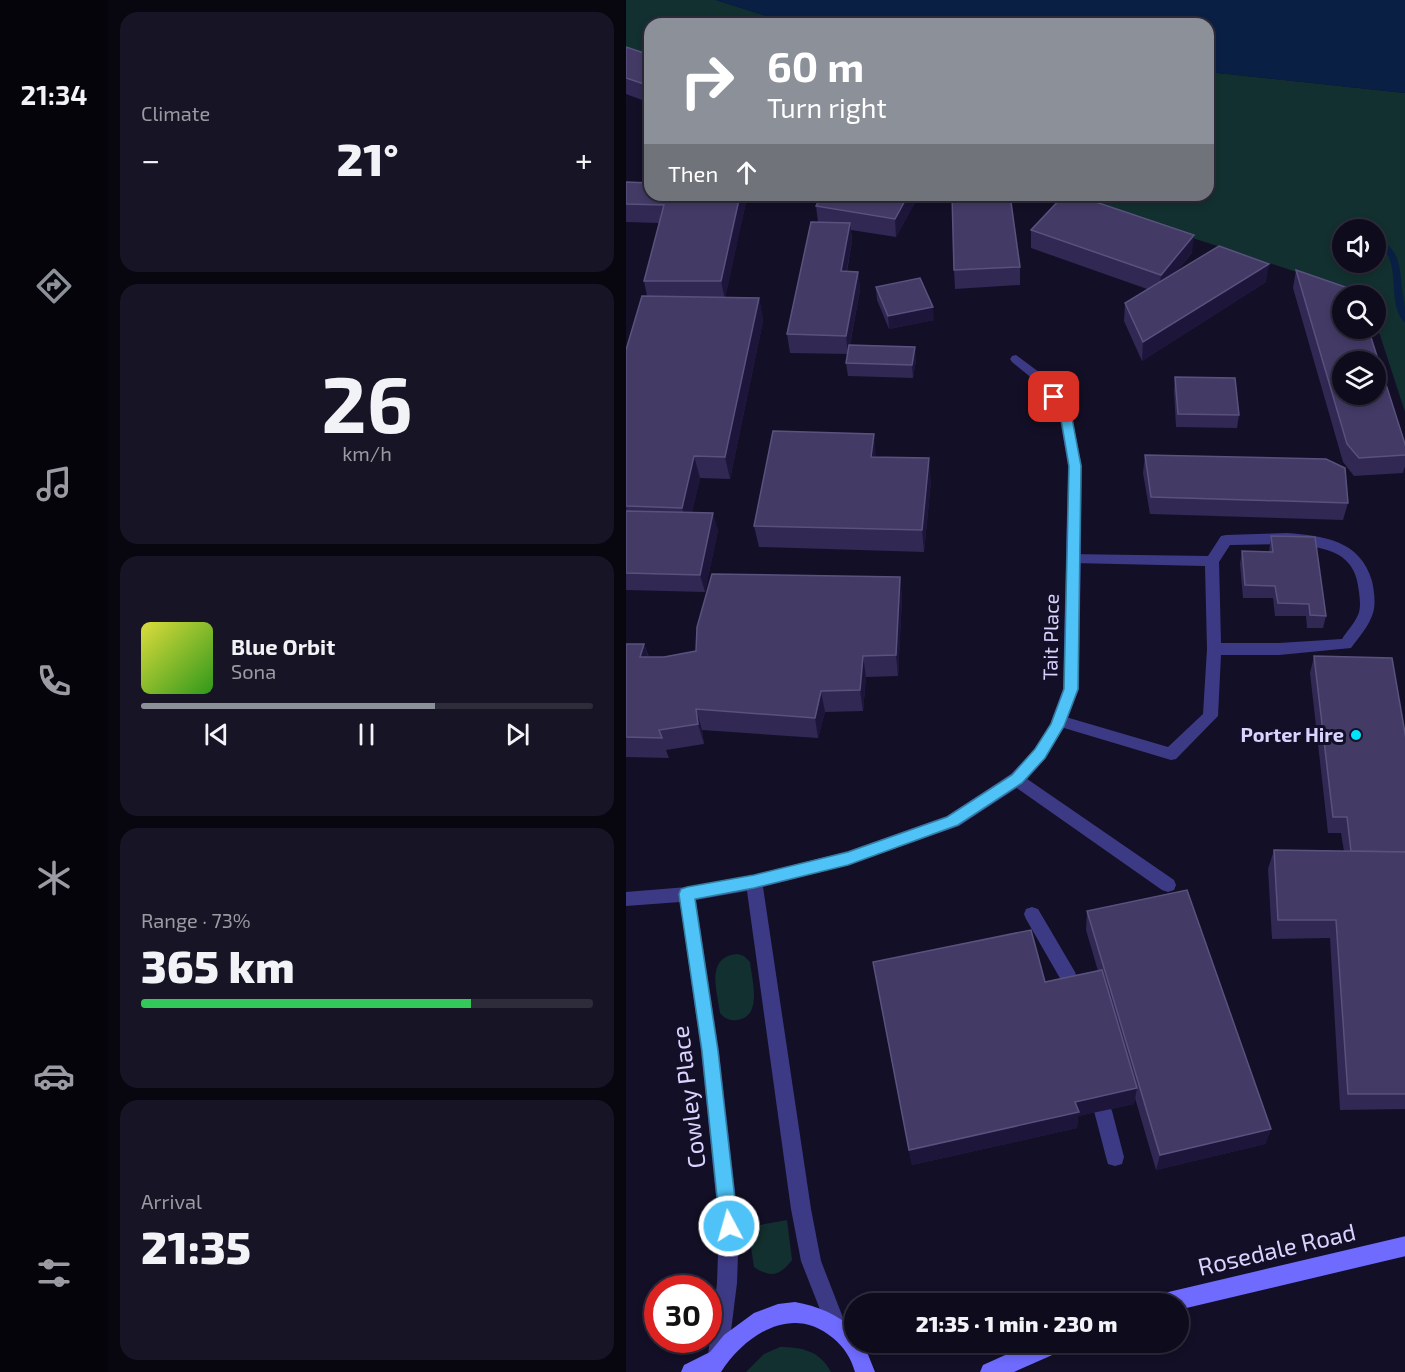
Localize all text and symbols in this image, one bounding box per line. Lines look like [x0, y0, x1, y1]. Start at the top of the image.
text: 60 m [767, 40, 864, 90]
icon: right [668, 42, 746, 120]
text: 21:34 [21, 78, 87, 110]
text: Turn right [767, 91, 887, 123]
text: Climate [141, 101, 210, 125]
text: 21° [337, 131, 399, 185]
text: − [141, 139, 160, 179]
text: + [575, 139, 593, 179]
icon: ahead [730, 156, 763, 189]
text: Then [668, 160, 718, 186]
map controls [1332, 219, 1386, 405]
button: sound [1332, 219, 1386, 273]
icon: directions [33, 265, 75, 307]
button: search [1332, 285, 1386, 339]
button: layers [1332, 351, 1386, 405]
text: 26 [321, 355, 413, 449]
pin [1028, 371, 1079, 422]
icon: arrive [1037, 380, 1070, 413]
text: km/h [342, 441, 392, 465]
icon: music [33, 463, 75, 505]
street label: Tait Place [1037, 593, 1063, 681]
text: Blue Orbit [231, 633, 335, 659]
text: Sona [231, 659, 276, 683]
icon: phone [33, 660, 75, 702]
icon: previous [200, 718, 233, 751]
icon: pause [350, 718, 383, 751]
icon: next [501, 718, 534, 751]
place label: Porter Hire [1240, 722, 1344, 746]
marker: Porter Hire [1349, 728, 1363, 742]
icon: climate [33, 857, 75, 899]
text: Range · 73% [141, 908, 251, 932]
text: 365 km [141, 938, 295, 992]
street label: Cowley Place [664, 1024, 711, 1170]
icon: car [33, 1055, 75, 1097]
text: Arrival [141, 1189, 202, 1213]
position arrow [697, 1194, 761, 1258]
street label: Rosedale Road [1195, 1216, 1358, 1281]
text: 21:35 [141, 1219, 251, 1273]
icon: filters [33, 1252, 75, 1294]
speed limit sign: 30 [644, 1275, 722, 1353]
text: 21:35 · 1 min · 230 m [916, 1310, 1117, 1336]

